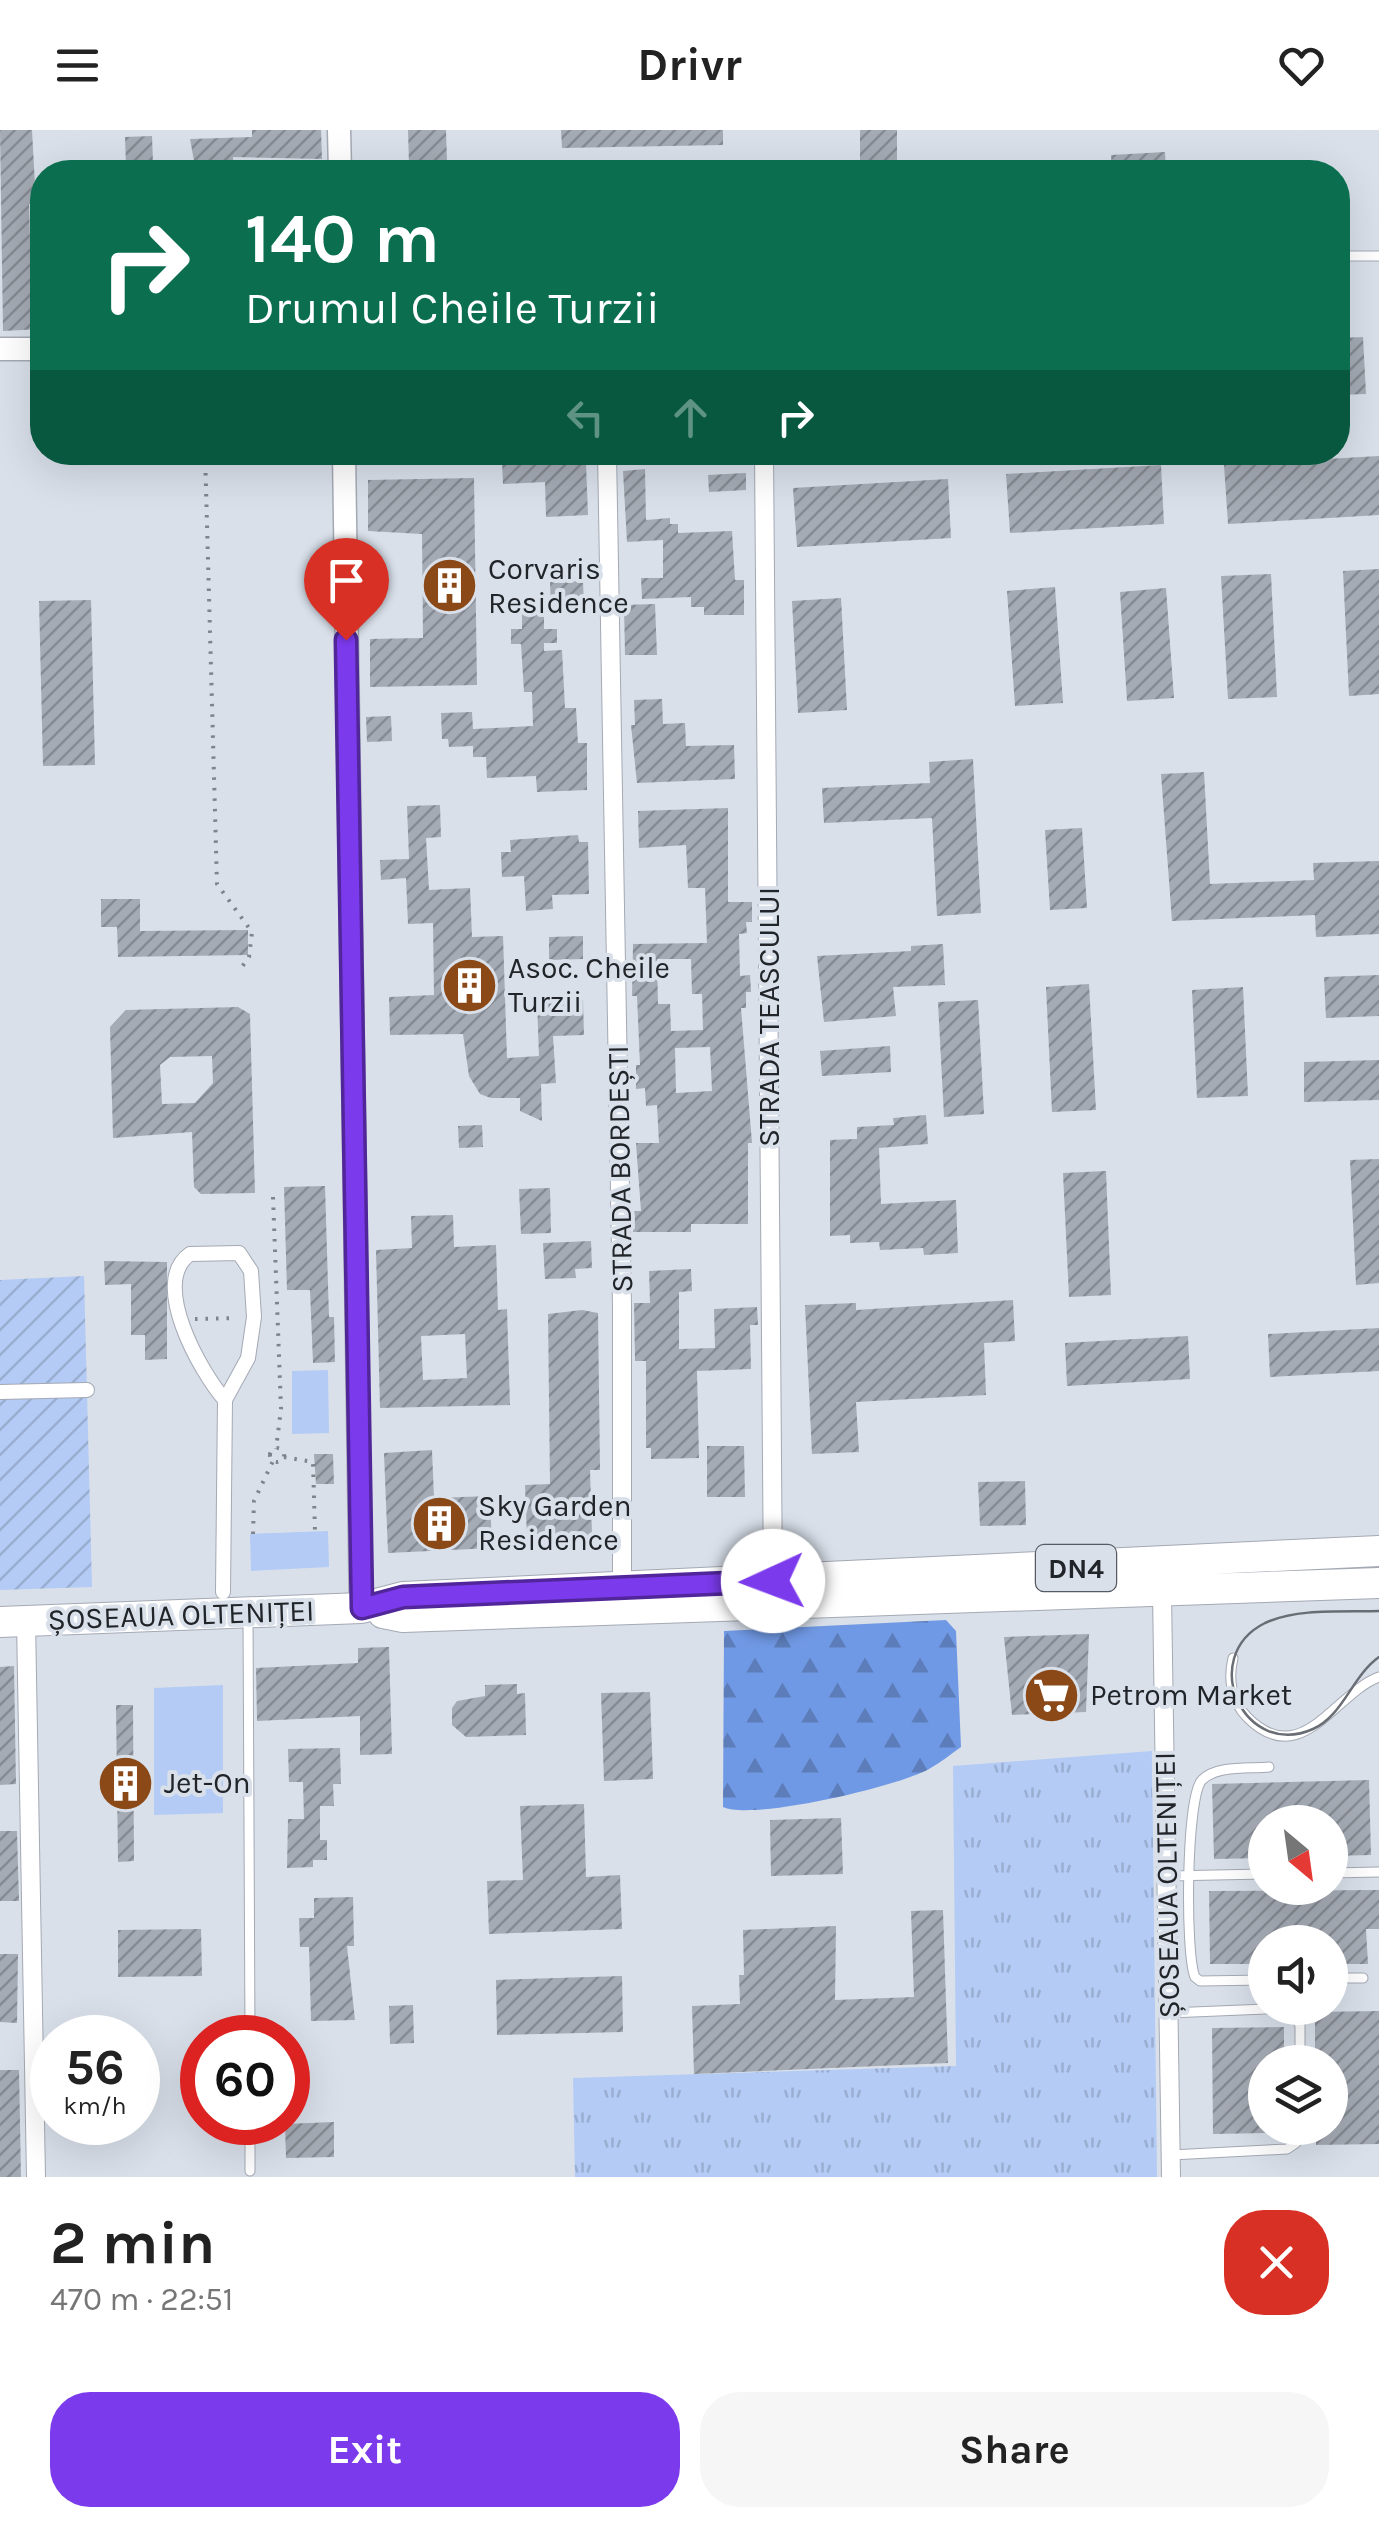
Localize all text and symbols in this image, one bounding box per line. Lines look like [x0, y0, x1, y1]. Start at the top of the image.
icon: menu [50, 38, 105, 93]
icon: heart [1274, 38, 1329, 93]
text: Drivr [637, 39, 742, 91]
text: 140 m [245, 198, 440, 280]
icon: right [80, 200, 210, 330]
text: Drumul Cheile Turzii [245, 282, 660, 334]
icon: left [558, 390, 613, 445]
icon: ahead [663, 390, 718, 445]
icon: right [768, 390, 823, 445]
pin [304, 538, 389, 641]
place label: Corvaris Residence [488, 551, 629, 621]
icon: arrive [319, 553, 374, 608]
building icon: Corvaris Residence [419, 556, 479, 616]
street label: STRADA TEASCULUI [751, 887, 787, 1147]
place label: Asoc. Cheile Turzii [508, 950, 670, 1020]
building icon: Asoc. Cheile Turzii [439, 955, 499, 1015]
street label: STRADA BORDEȘTI [600, 1045, 640, 1293]
place label: Sky Garden Residence [478, 1488, 632, 1558]
building icon: Sky Garden Residence [409, 1493, 469, 1553]
position arrow [721, 1529, 825, 1633]
road number: DN4 [1036, 1545, 1116, 1591]
street label: ȘOSEAUA OLTENIȚEI [47, 1592, 315, 1638]
supermarket icon: Petrom Market [1021, 1665, 1081, 1725]
place label: Petrom Market [1090, 1677, 1292, 1713]
street label: ȘOSEAUA OLTENIȚEI [1147, 1751, 1187, 2019]
building icon: Jet-On [95, 1753, 155, 1813]
place label: Jet-On [164, 1765, 251, 1801]
north arrow [1248, 1805, 1348, 1905]
map controls [1248, 1805, 1348, 2145]
button: sound [1248, 1925, 1348, 2025]
speed limit sign: 60 [180, 2015, 310, 2145]
text: 56 [65, 2038, 125, 2097]
button: layers [1248, 2045, 1348, 2145]
text: km/h [63, 2091, 127, 2120]
text: 2 min [50, 2208, 215, 2278]
button: close [1224, 2210, 1329, 2315]
text: 470 m · 22:51 [50, 2281, 233, 2318]
button: Exit [50, 2392, 680, 2507]
button: Share [700, 2392, 1329, 2507]

